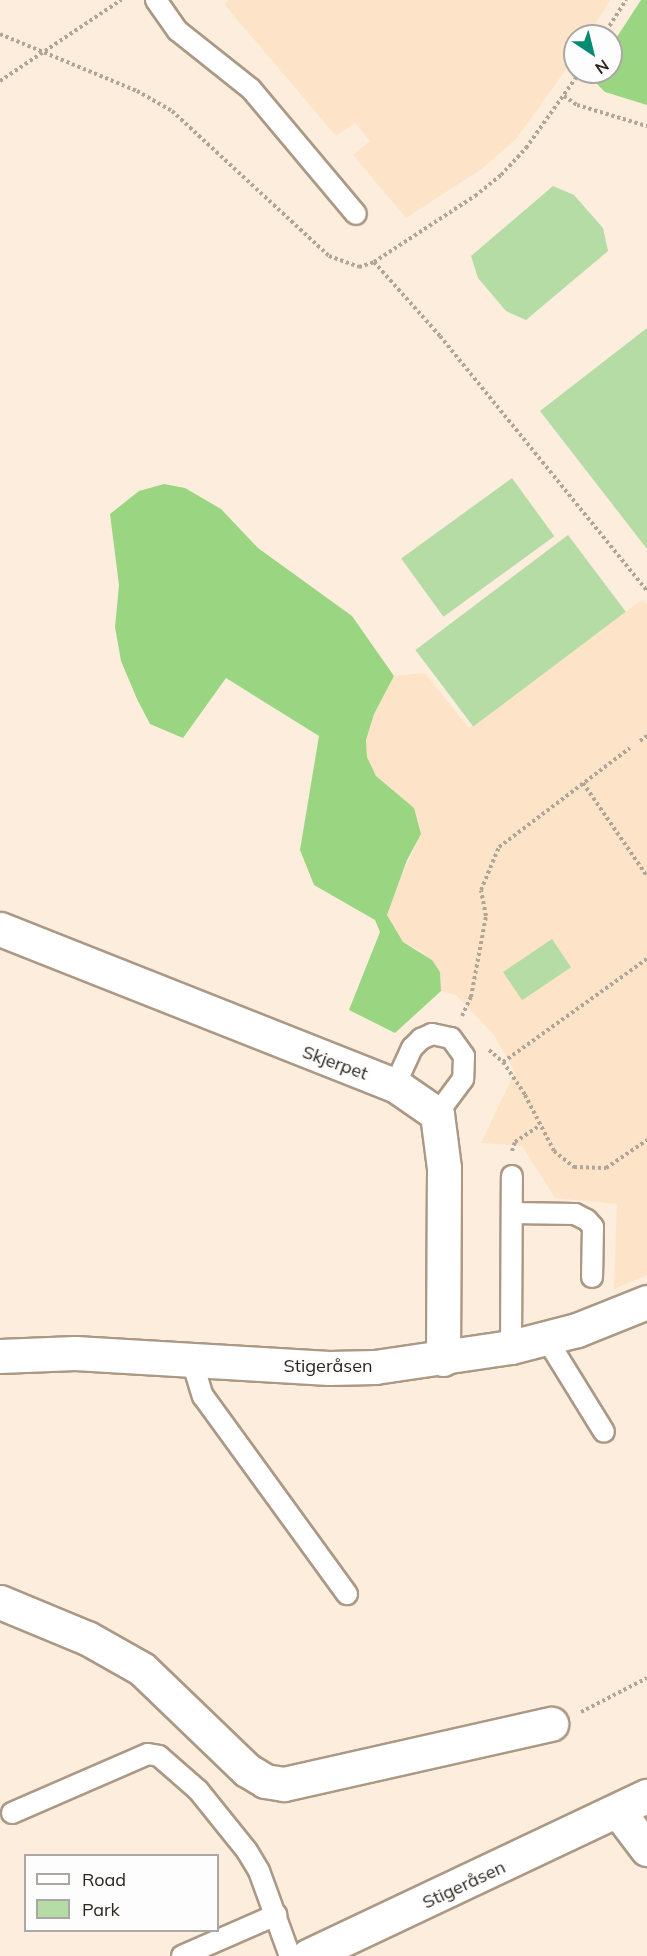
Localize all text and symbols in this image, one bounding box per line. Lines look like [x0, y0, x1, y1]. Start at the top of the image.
north arrow [563, 24, 623, 84]
text: N [591, 55, 613, 79]
street label: Skjerpet [299, 1041, 371, 1085]
street label: Stigeråsen [283, 1355, 373, 1377]
legend [24, 1854, 219, 1932]
street label: Stigeråsen [419, 1856, 509, 1914]
text: Road [82, 1868, 126, 1891]
text: Park [82, 1898, 120, 1921]

